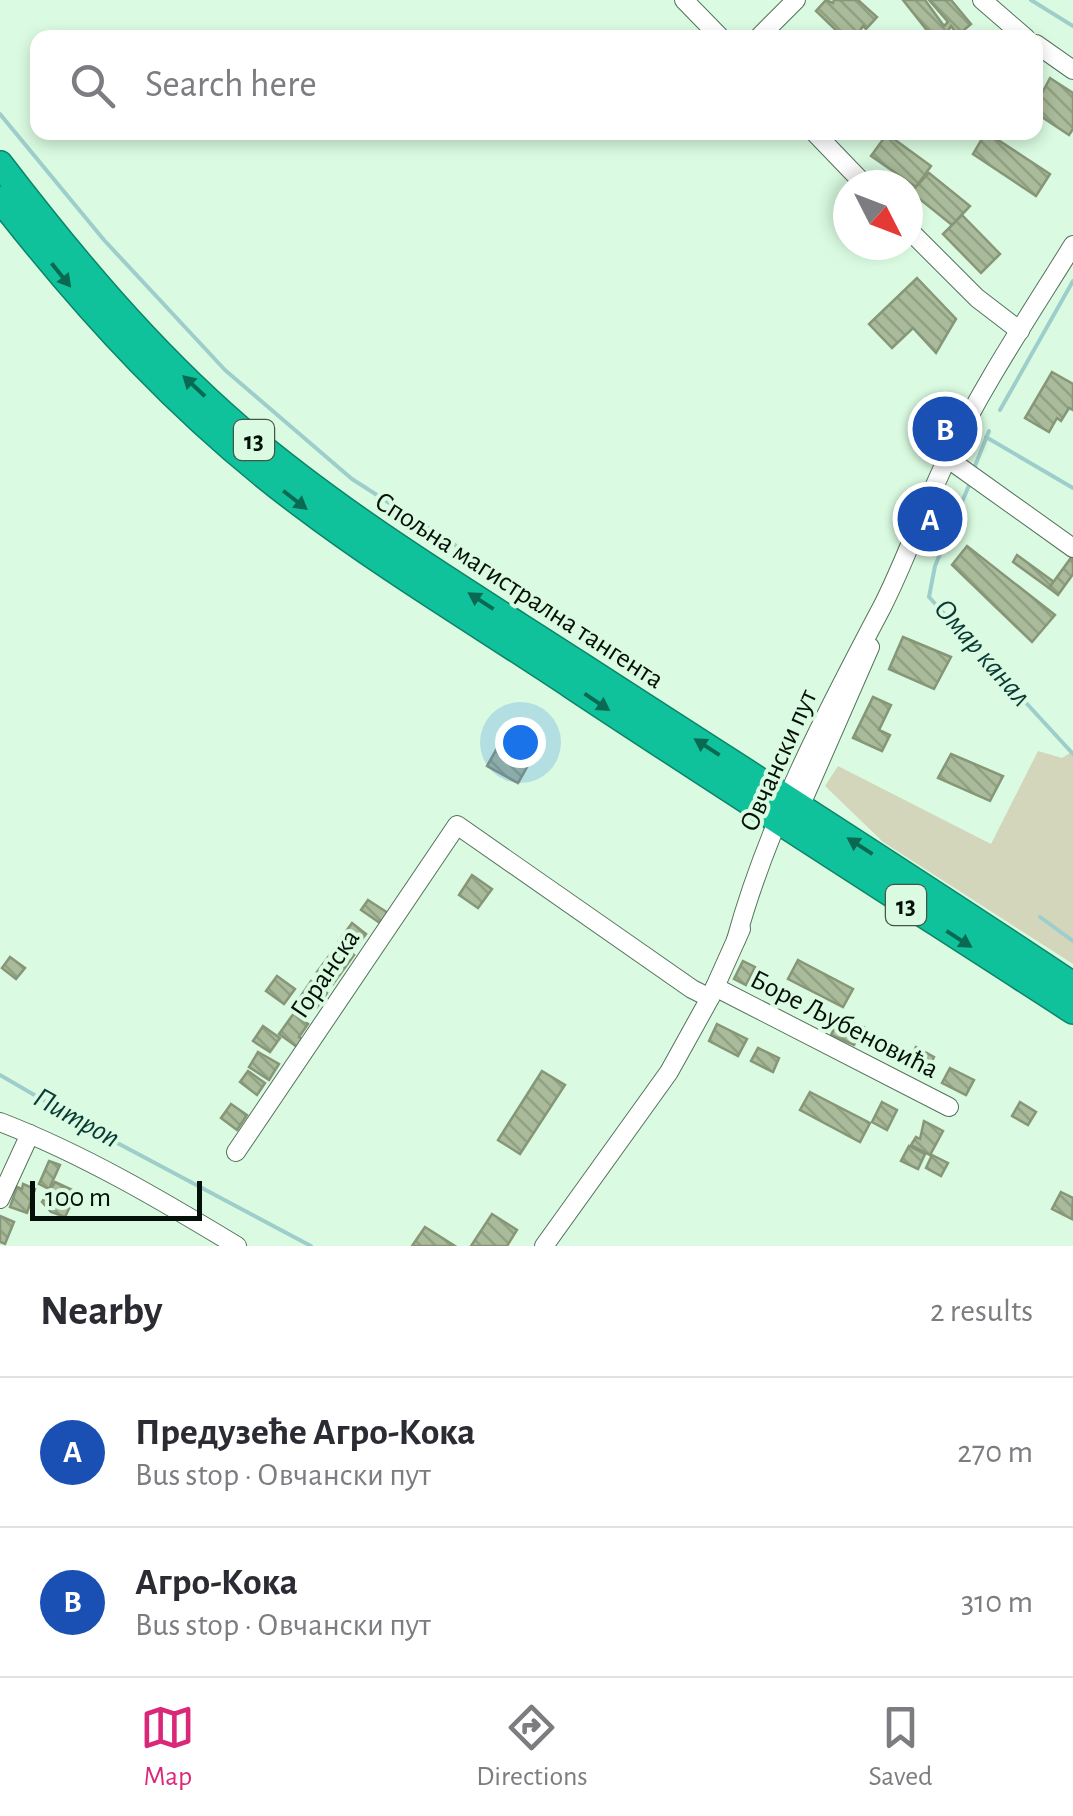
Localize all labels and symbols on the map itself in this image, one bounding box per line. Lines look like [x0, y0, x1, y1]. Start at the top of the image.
north arrow [833, 170, 923, 260]
one-way arrow [50, 263, 71, 288]
one-way arrow [182, 375, 206, 398]
pin: B [912, 392, 978, 466]
road number: 13 [234, 420, 274, 460]
pin: A [898, 482, 962, 556]
street label: Спољна магистрална тангента [370, 487, 668, 695]
one-way arrow [282, 489, 308, 509]
one-way arrow [468, 593, 495, 611]
water label: Омар канал [928, 593, 1037, 712]
street label: Овчански пут [735, 685, 823, 836]
one-way arrow [583, 693, 610, 711]
your location [495, 717, 546, 768]
one-way arrow [693, 738, 720, 756]
one-way arrow [846, 837, 874, 855]
road number: 13 [886, 885, 926, 925]
street label: Горанска [286, 924, 366, 1024]
one-way arrow [946, 929, 973, 947]
street label: Боре Љубеновића [746, 965, 943, 1084]
water label: Питроп [29, 1082, 124, 1153]
scale bar [30, 1176, 202, 1220]

